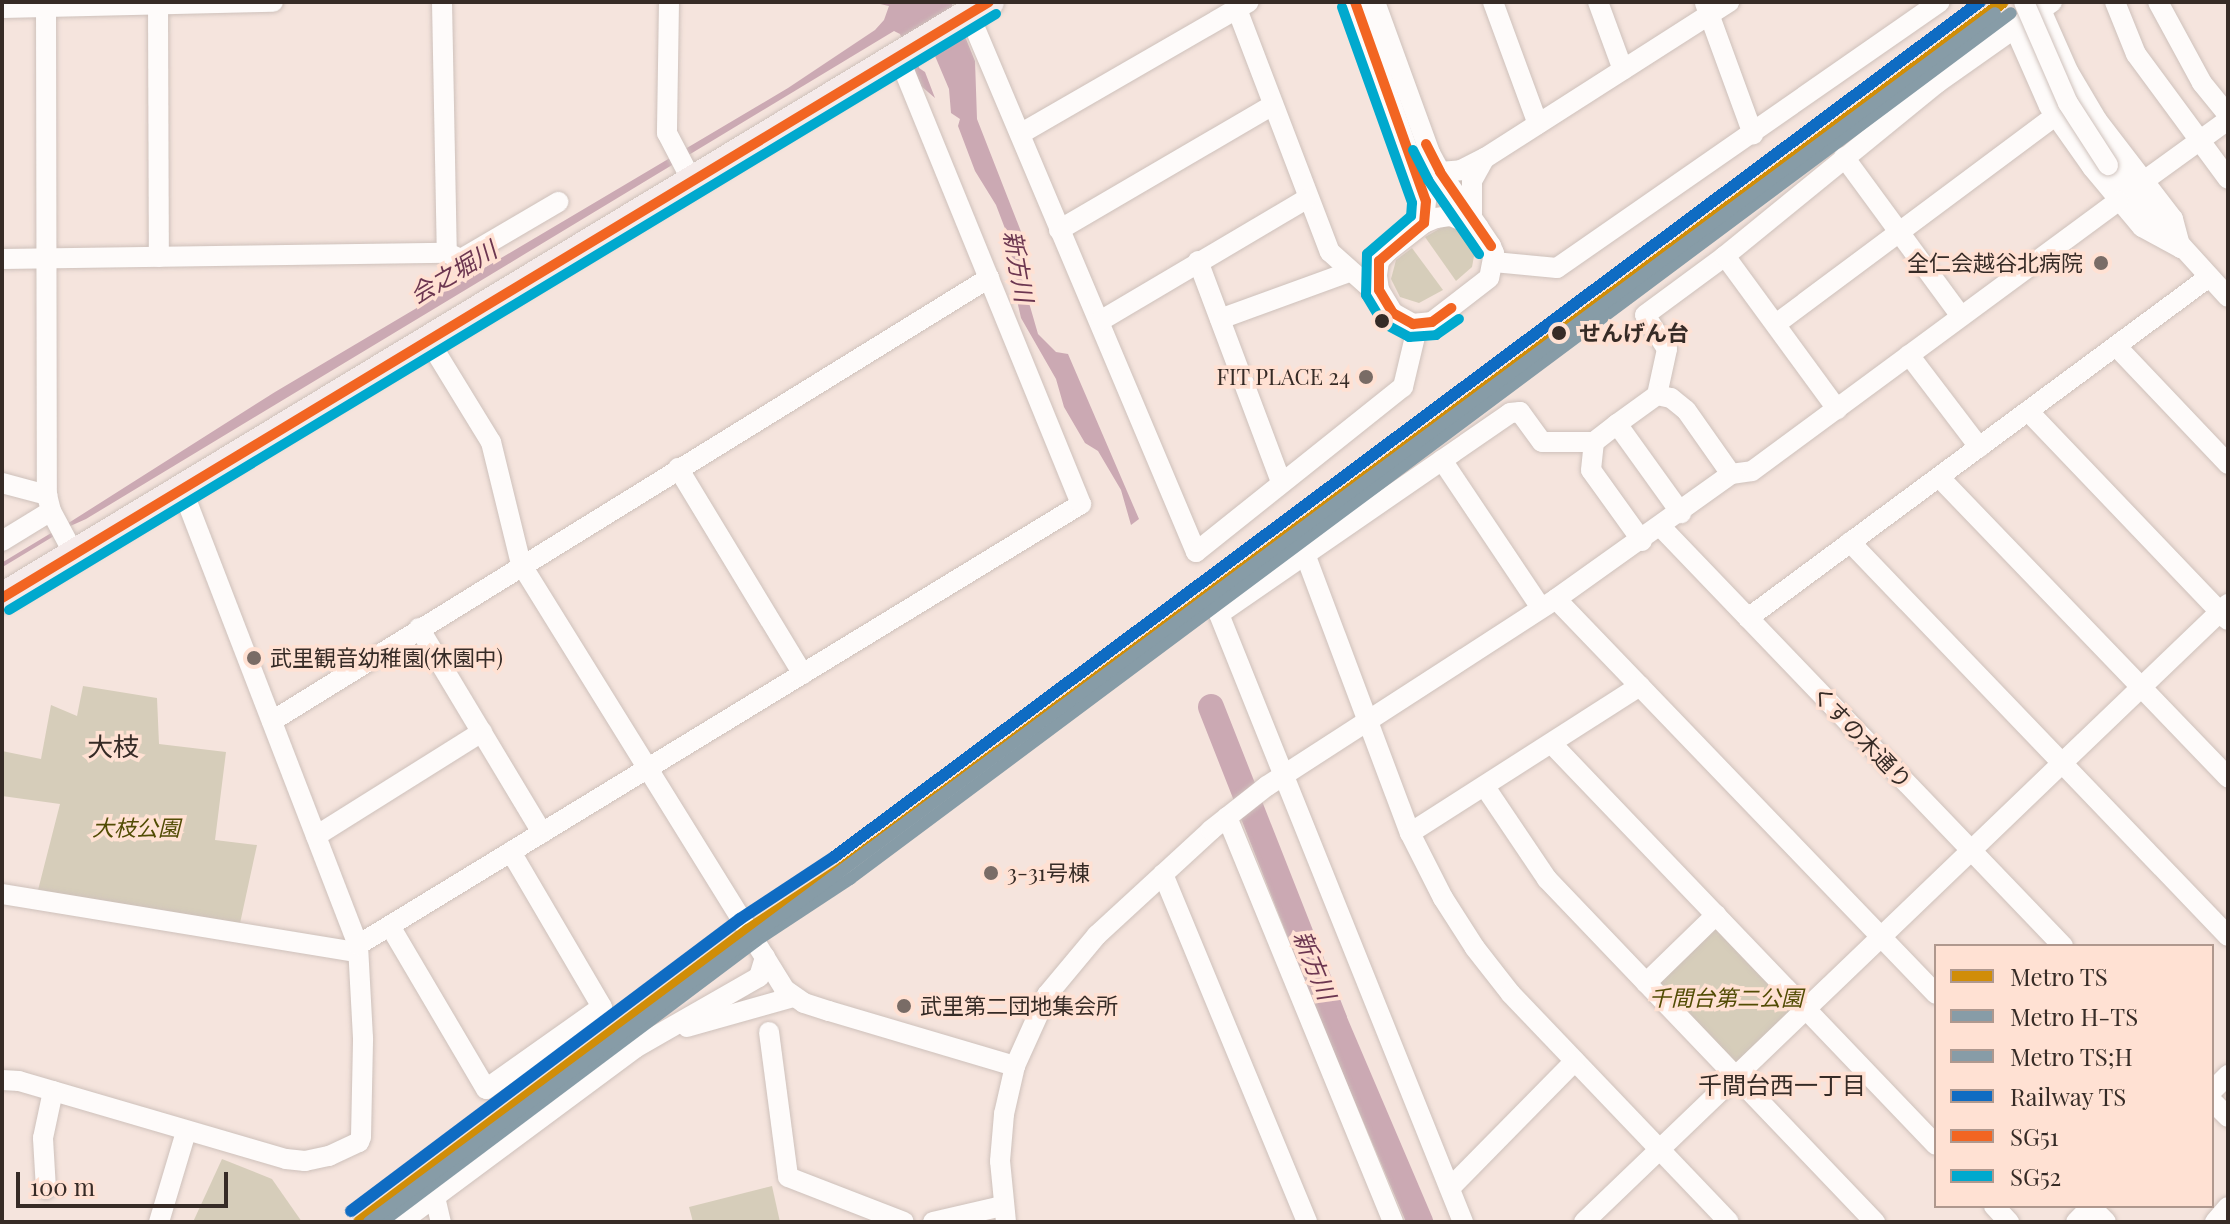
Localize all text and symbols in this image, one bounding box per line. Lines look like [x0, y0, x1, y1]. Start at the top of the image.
water label: 新方川 [999, 228, 1039, 304]
water label: 会之堀川 [404, 235, 502, 309]
place label: 全仁会越谷北病院 [1907, 250, 2083, 276]
marker: 全仁会越谷北病院 [2090, 252, 2112, 274]
unlabelled marker [1374, 313, 1390, 329]
marker: せんげん台 [1546, 320, 1572, 346]
place label: せんげん台 [1579, 320, 1689, 346]
place label: FIT PLACE 24 [1216, 364, 1350, 390]
marker: FIT PLACE 24 [1357, 368, 1375, 386]
place label: 武里観音幼稚園(休園中) [270, 645, 503, 671]
marker: 武里観音幼稚園(休園中) [245, 649, 263, 667]
street label: くすの木通り [1807, 680, 1917, 794]
district label: 大枝 [87, 730, 139, 762]
park label: 大枝公園 [92, 815, 180, 841]
place label: 3-31号棟 [1007, 860, 1090, 886]
marker: 3-31号棟 [982, 864, 1000, 882]
water label: 新方川 [1288, 926, 1342, 1004]
legend [1934, 944, 2214, 1208]
text: Metro TS [2010, 960, 2108, 992]
park label: 千間台第二公園 [1649, 985, 1803, 1011]
place label: 武里第二団地集会所 [920, 993, 1118, 1019]
marker: 武里第二団地集会所 [895, 997, 913, 1015]
text: Metro H-TS [2010, 1000, 2138, 1032]
text: Metro TS;H [2010, 1040, 2133, 1072]
district label: 千間台西一丁目 [1698, 1071, 1866, 1099]
text: Railway TS [2010, 1080, 2126, 1112]
text: SG51 [2010, 1120, 2059, 1152]
scale bar [20, 1156, 232, 1206]
text: SG52 [2010, 1160, 2061, 1192]
text: 100 m [30, 1170, 95, 1202]

